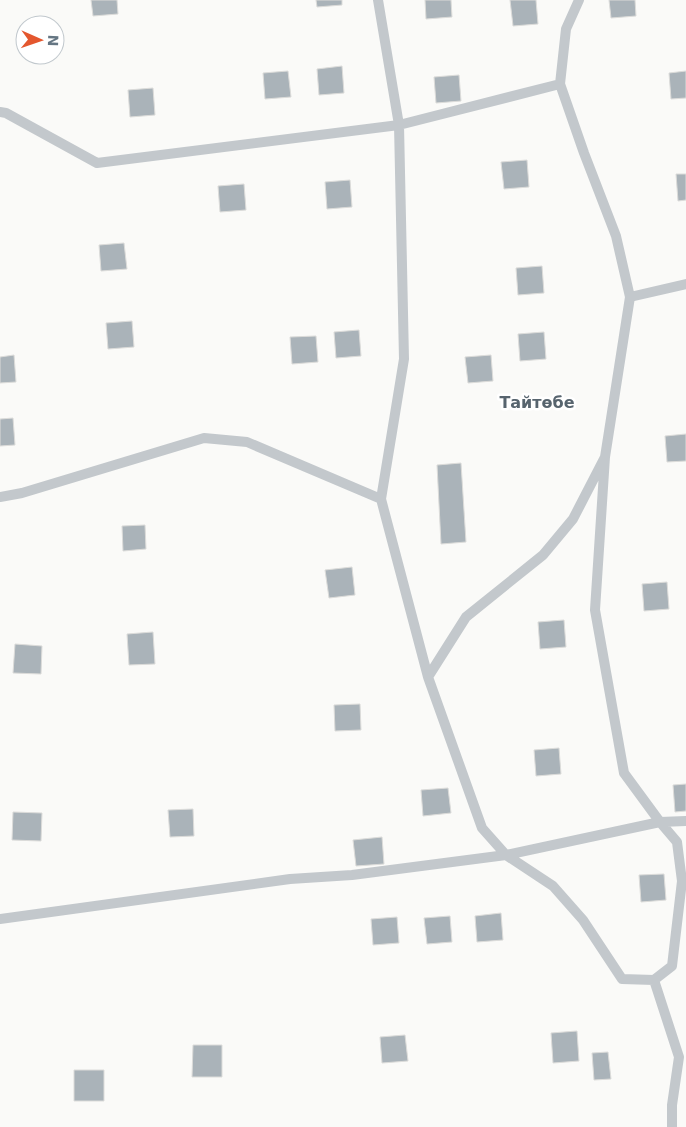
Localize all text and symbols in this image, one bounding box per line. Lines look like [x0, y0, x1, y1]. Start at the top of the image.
north arrow [15, 15, 65, 65]
text: N [45, 34, 61, 47]
district label: Тайтөбе [499, 393, 575, 412]

